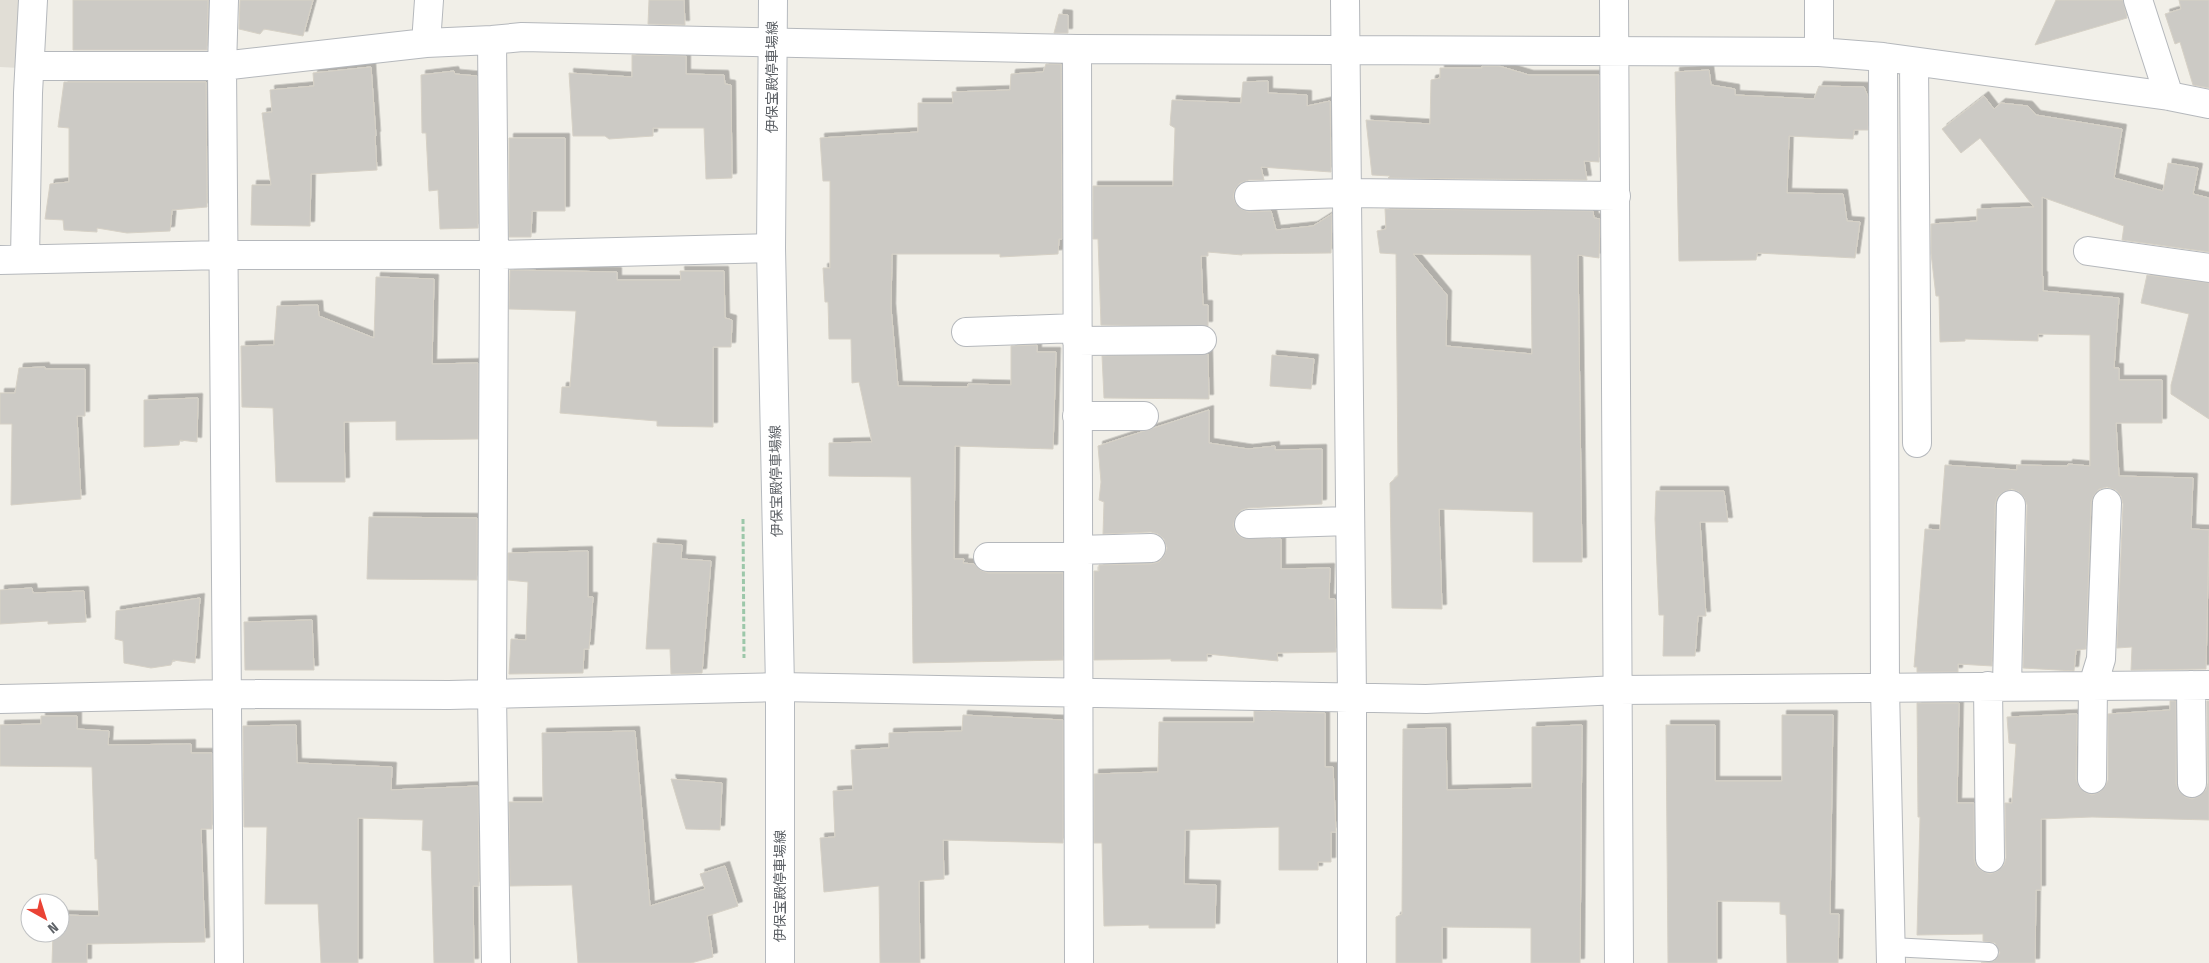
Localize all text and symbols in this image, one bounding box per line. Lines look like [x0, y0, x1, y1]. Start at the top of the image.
street label: 伊保宝殿停車場線 [764, 21, 781, 133]
street label: 伊保宝殿停車場線 [767, 425, 786, 537]
street label: 伊保宝殿停車場線 [772, 830, 789, 942]
north arrow [20, 893, 70, 943]
text: N [44, 918, 61, 937]

